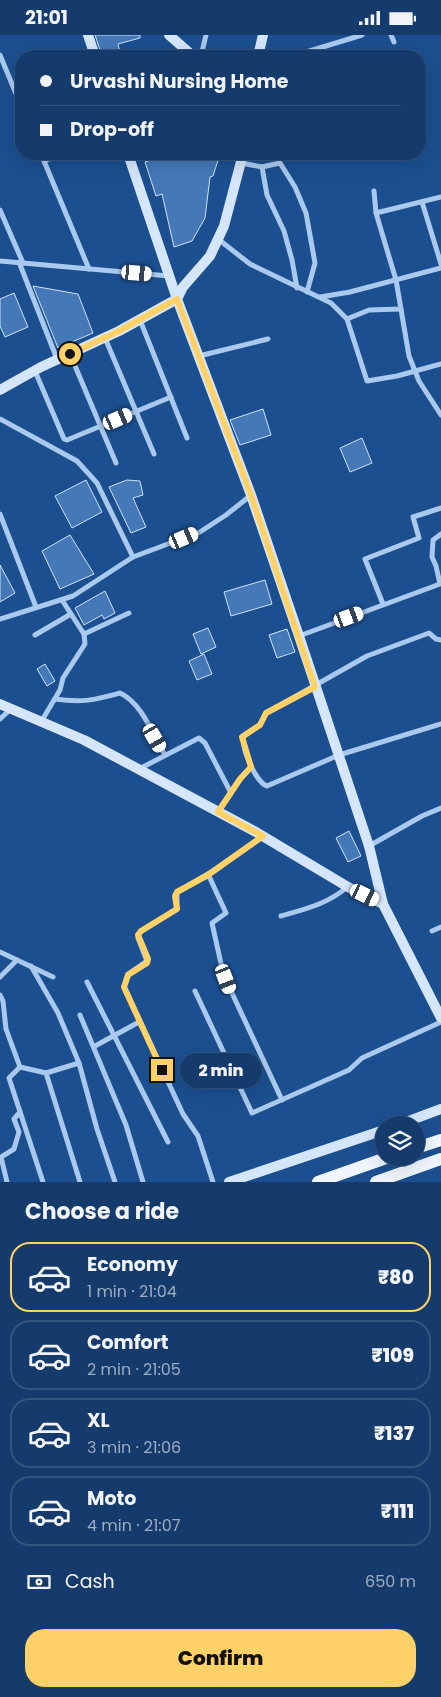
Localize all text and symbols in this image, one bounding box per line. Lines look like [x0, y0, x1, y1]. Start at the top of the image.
text: 21:01 [25, 4, 68, 31]
text: Urvashi Nursing Home [70, 68, 288, 95]
text: Drop-off [70, 116, 154, 143]
car [121, 264, 152, 282]
route start [59, 343, 81, 365]
car [101, 406, 134, 432]
car [167, 525, 200, 551]
car [332, 605, 365, 629]
car [141, 721, 168, 755]
car [348, 882, 381, 908]
car [213, 962, 238, 996]
callout: 2 min [180, 1053, 262, 1087]
route end [151, 1059, 173, 1081]
text: 2 min [198, 1059, 244, 1082]
map controls [375, 1116, 425, 1166]
button: layers [375, 1116, 425, 1166]
text: Choose a ride [25, 1196, 179, 1227]
text: Economy [87, 1251, 178, 1278]
icon: car [27, 1255, 72, 1300]
text: ₹80 [378, 1264, 414, 1291]
text: 1 min · 21:04 [87, 1280, 177, 1303]
text: Comfort [87, 1329, 169, 1356]
icon: car [27, 1333, 72, 1378]
text: ₹109 [371, 1342, 414, 1369]
text: 2 min · 21:05 [87, 1358, 181, 1381]
text: XL [87, 1407, 110, 1434]
icon: car [27, 1411, 72, 1456]
text: ₹137 [374, 1420, 414, 1447]
text: 3 min · 21:06 [87, 1436, 181, 1459]
text: Moto [87, 1485, 136, 1512]
icon: car [27, 1489, 72, 1534]
text: ₹111 [381, 1498, 414, 1525]
text: 4 min · 21:07 [87, 1514, 180, 1537]
icon: cash [25, 1568, 53, 1596]
text: Cash [65, 1568, 115, 1595]
text: 650 m [365, 1570, 416, 1593]
button: Confirm [25, 1629, 416, 1687]

